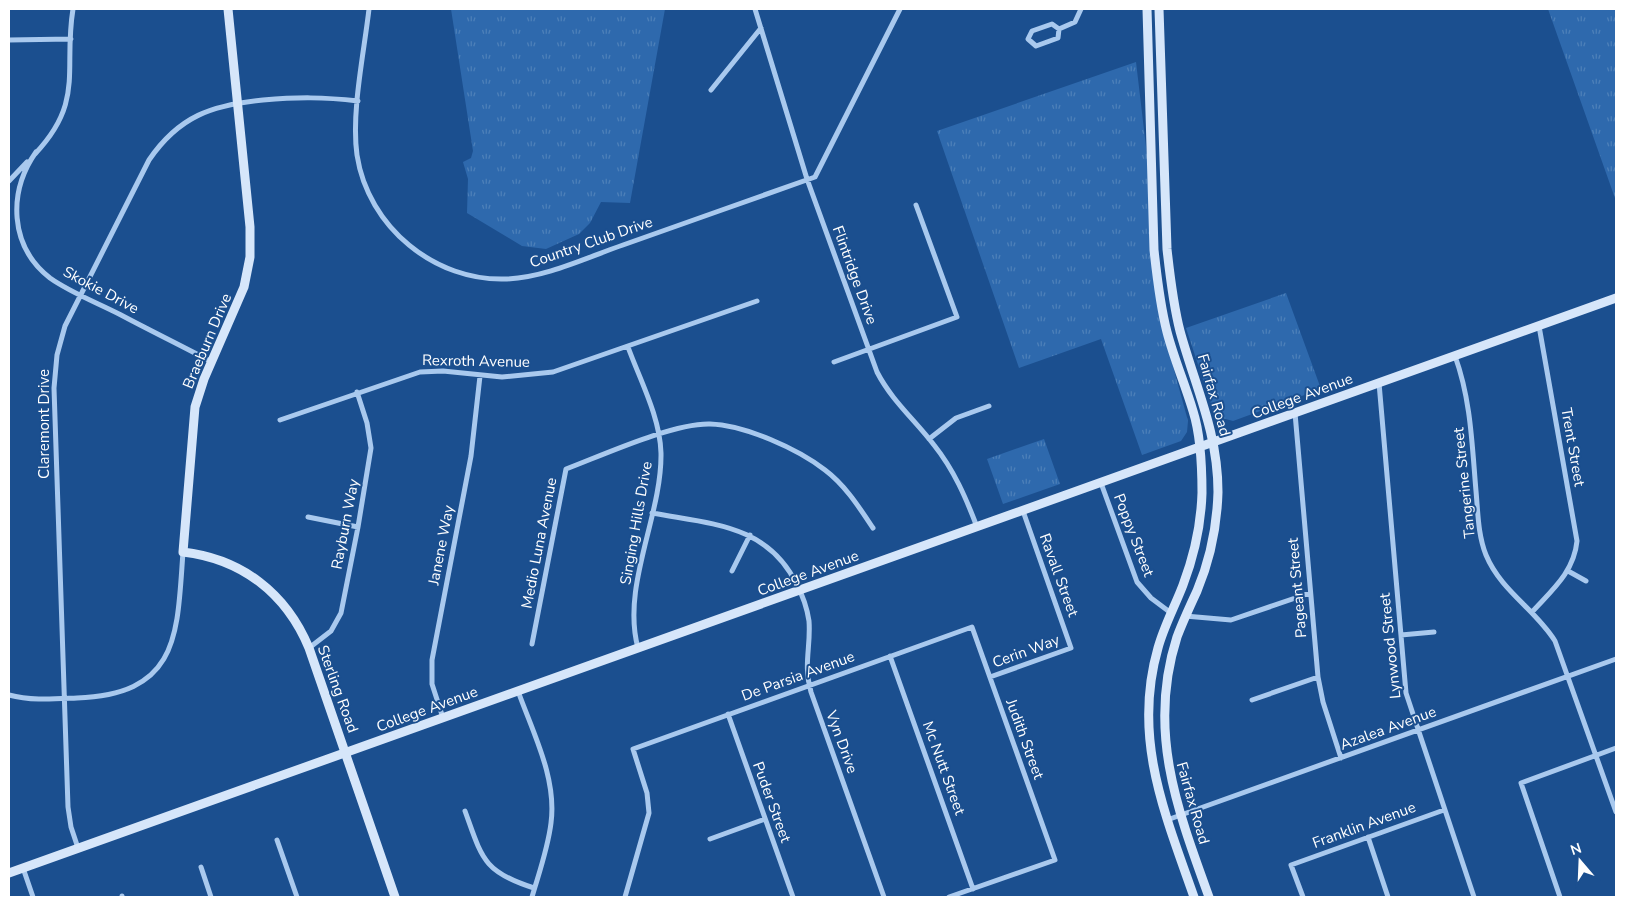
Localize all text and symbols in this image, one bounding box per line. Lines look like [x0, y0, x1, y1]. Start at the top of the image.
street label: Country Club Drive [527, 212, 655, 272]
street label: Flintridge Drive [828, 223, 882, 327]
street label: Skokie Drive [60, 262, 142, 318]
street label: Braeburn Drive [178, 290, 236, 392]
street label: Rexroth Avenue [422, 350, 530, 372]
street label: Fairfax Road [1193, 352, 1235, 438]
street label: College Avenue [1249, 368, 1355, 424]
street label: Claremont Drive [34, 369, 54, 479]
street label: Trent Street [1556, 406, 1590, 489]
street label: Tangerine Street [1448, 426, 1480, 539]
street label: Singing Hills Drive [615, 460, 657, 586]
street label: Medio Luna Avenue [516, 476, 562, 610]
street label: Rayburn Way [326, 477, 364, 571]
street label: Poppy Street [1109, 491, 1159, 580]
street label: Janene Way [423, 503, 459, 588]
street label: Ravall Street [1035, 531, 1084, 620]
street label: Pageant Street [1283, 536, 1311, 639]
street label: College Avenue [755, 545, 861, 601]
street label: Lynwood Street [1374, 591, 1406, 700]
street label: Cerin Way [990, 630, 1063, 672]
street label: Sterling Road [313, 642, 363, 736]
street label: De Parsia Avenue [739, 646, 857, 706]
street label: College Avenue [374, 681, 480, 737]
street label: Judith Street [1001, 695, 1049, 783]
street label: Azalea Avenue [1337, 701, 1439, 755]
street label: Vyn Drive [821, 707, 863, 776]
street label: Mc Nutt Street [918, 718, 970, 818]
street label: Puder Street [748, 759, 796, 846]
street label: Fairfax Road [1172, 760, 1214, 846]
street label: Franklin Avenue [1310, 797, 1418, 853]
north arrow [1555, 836, 1605, 886]
text: N [1568, 838, 1584, 860]

